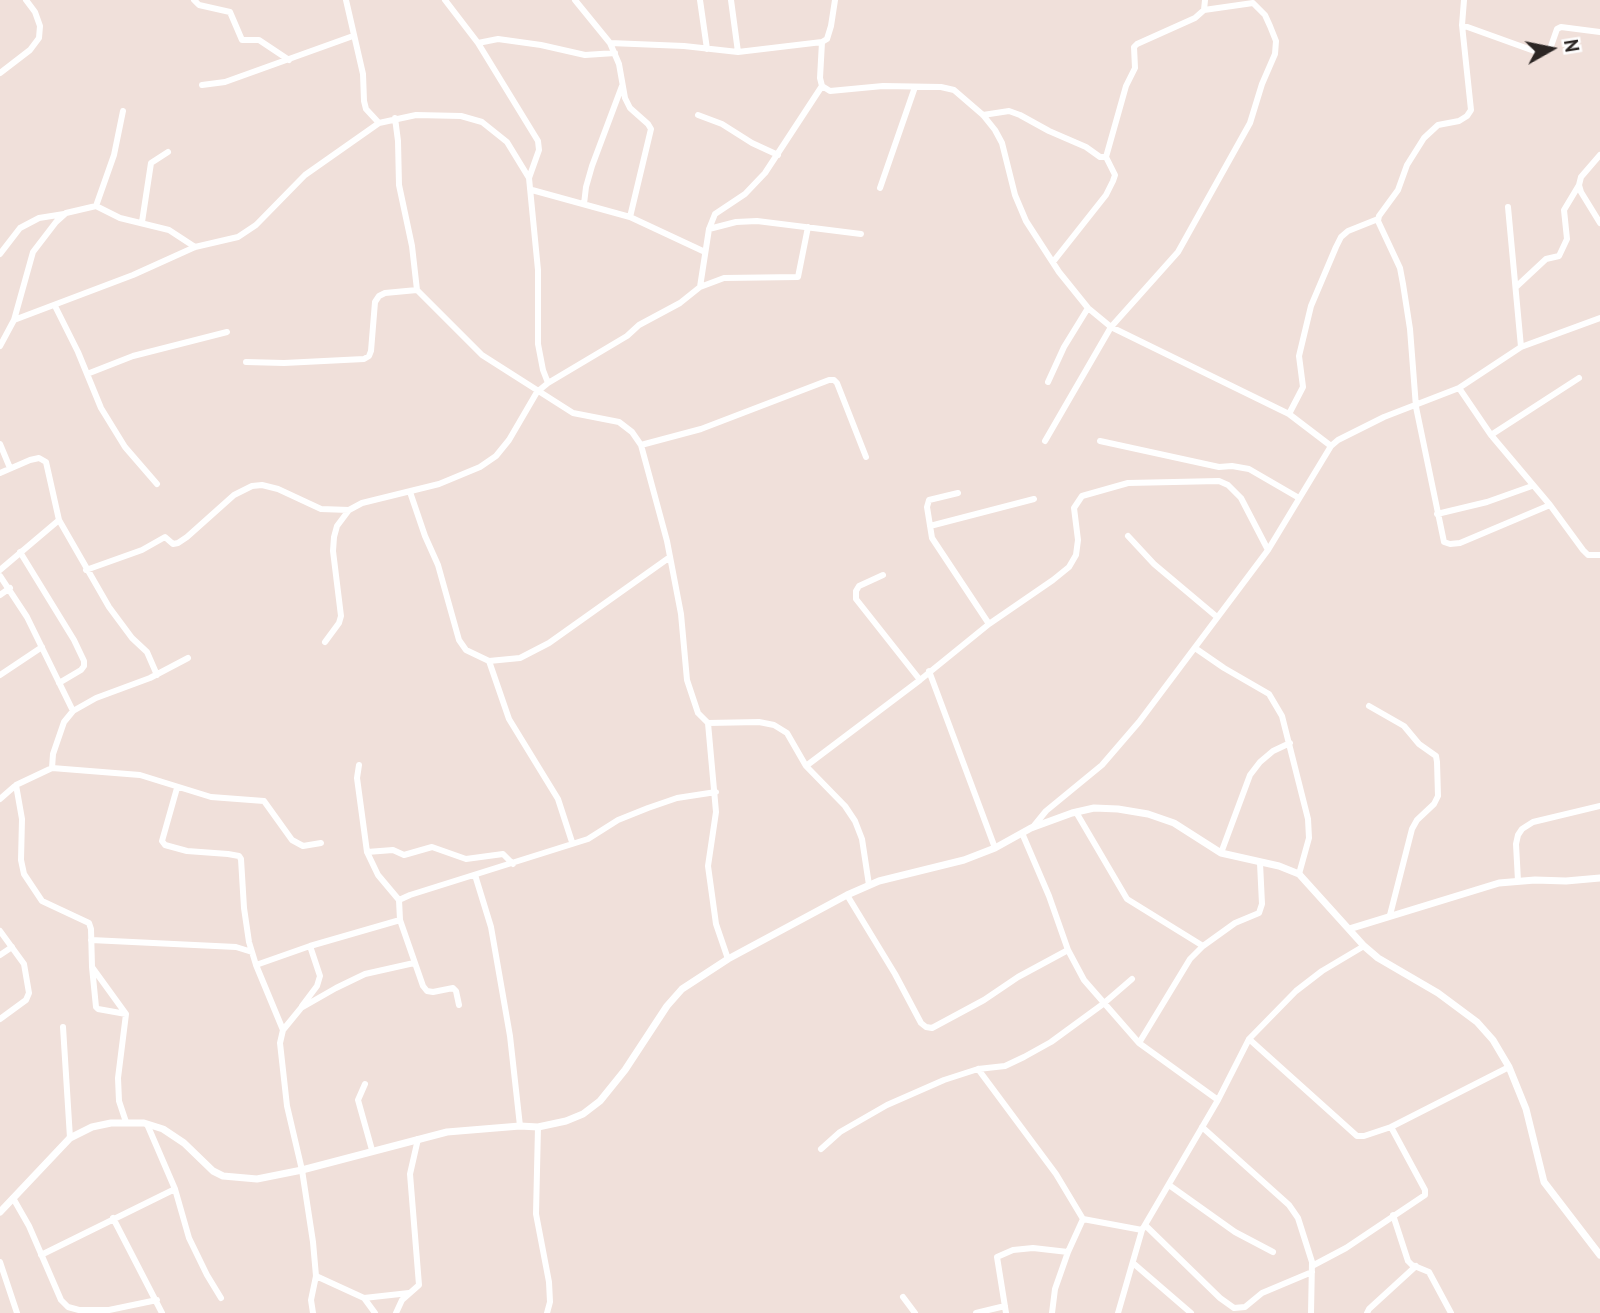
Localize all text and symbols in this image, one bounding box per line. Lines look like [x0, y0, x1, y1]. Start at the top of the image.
north arrow [1516, 14, 1586, 84]
text: N [1559, 38, 1585, 54]

